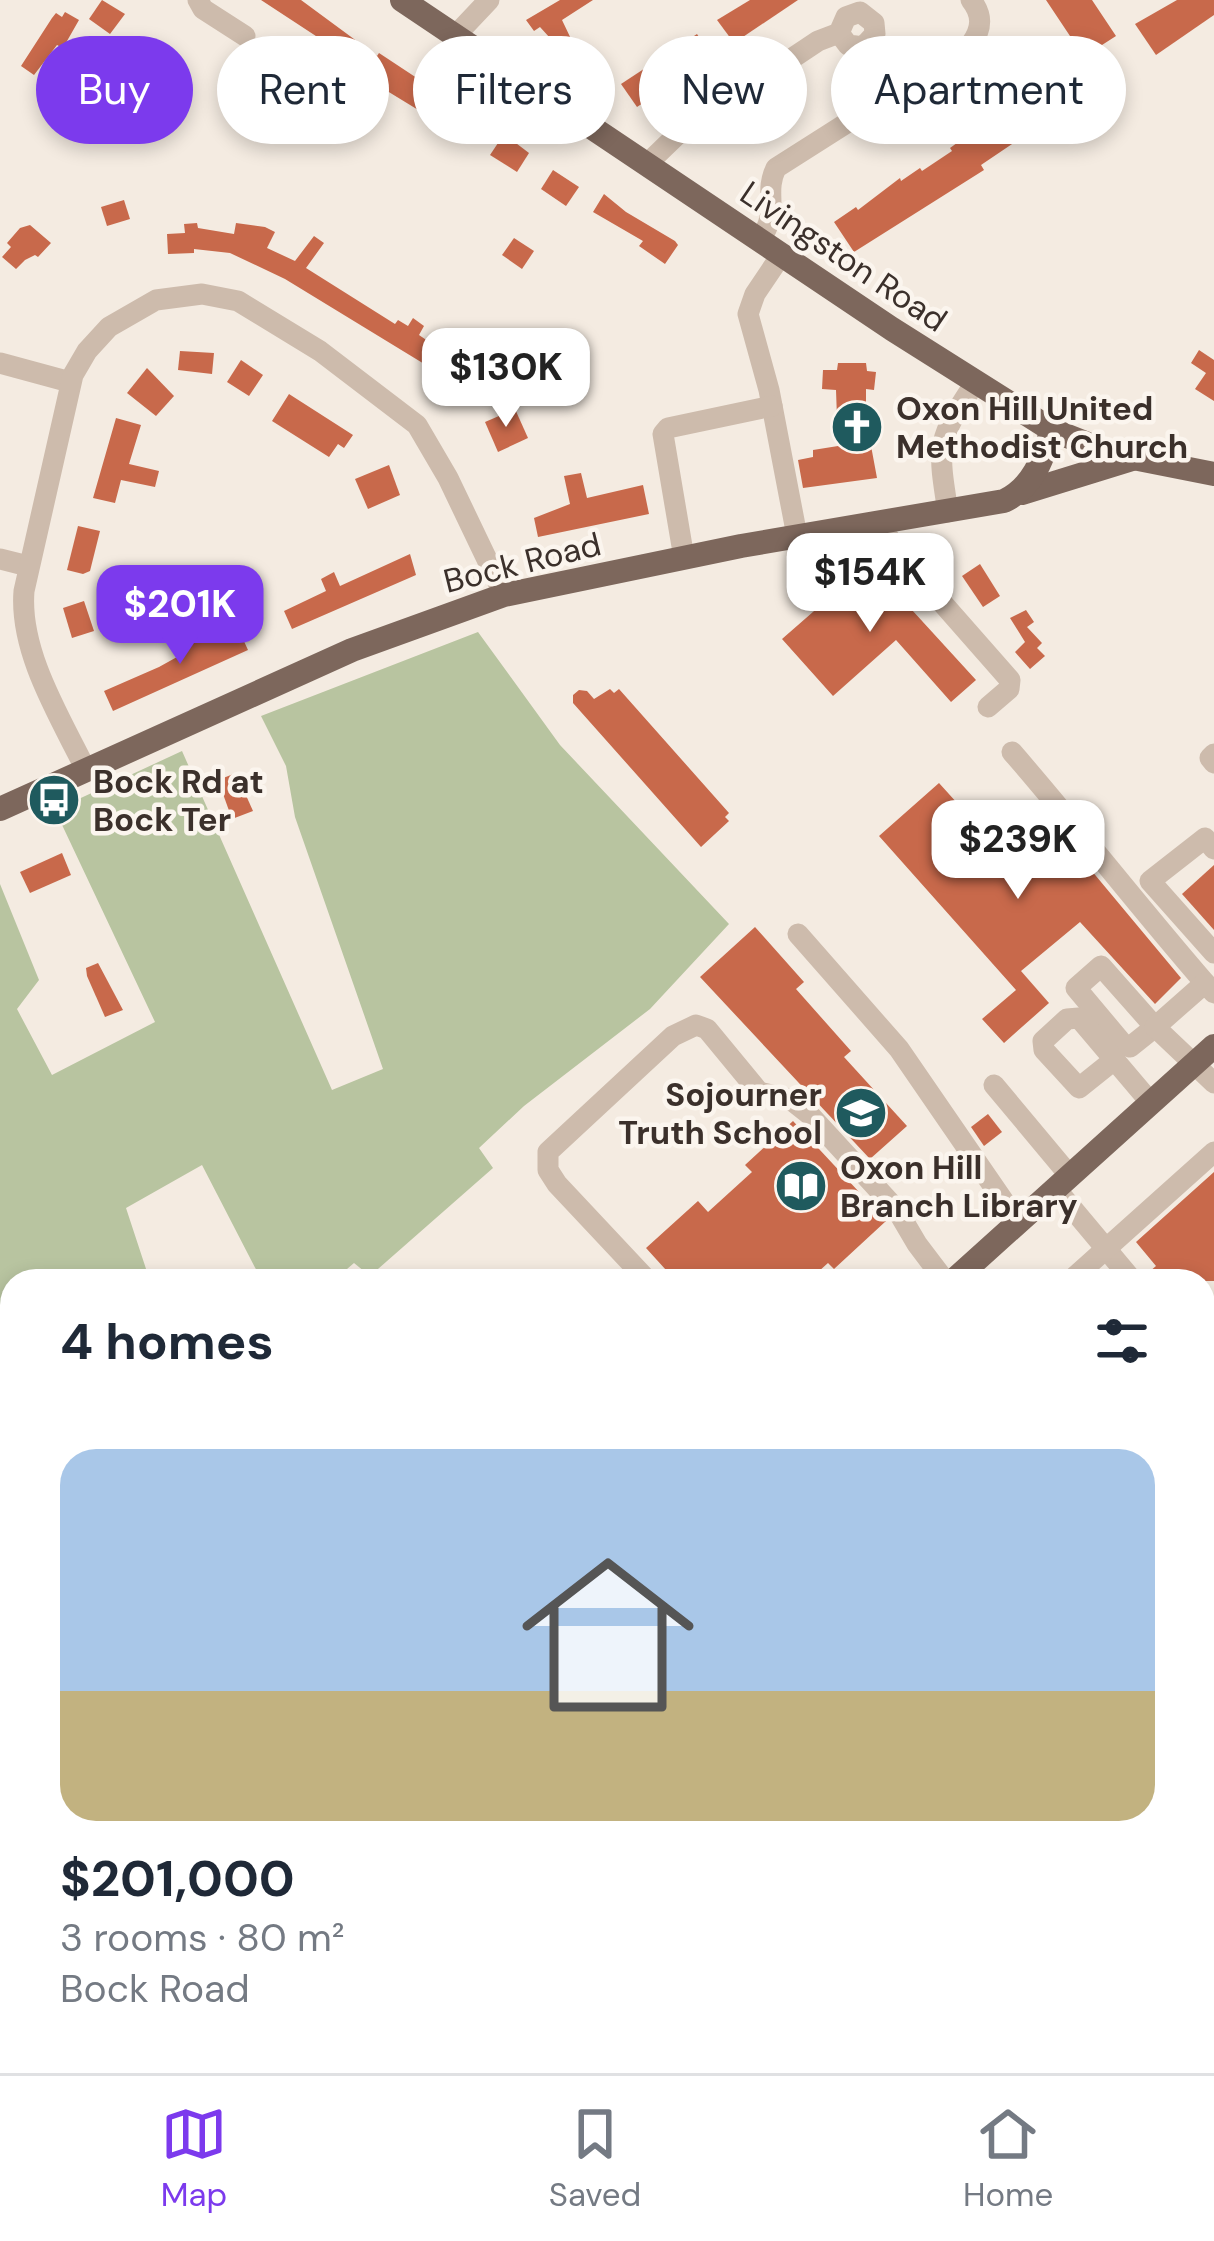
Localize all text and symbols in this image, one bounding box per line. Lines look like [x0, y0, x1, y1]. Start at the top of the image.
chip: Buy [36, 36, 193, 144]
chip: Rent [217, 36, 389, 144]
chip: Filters [413, 36, 615, 144]
chip: New [639, 36, 807, 144]
chip: Apartment [831, 36, 1126, 144]
street label: Livingston Road [732, 171, 955, 341]
pin: $130K [422, 328, 590, 430]
text: $130K [449, 341, 563, 392]
place label: Oxon Hill United Methodist Church [896, 387, 1188, 468]
church icon: Oxon Hill United Methodist Church [829, 399, 885, 455]
street label: Bock Road [439, 522, 605, 603]
pin: $154K [786, 533, 954, 635]
text: $154K [814, 546, 926, 597]
pin: $201K [96, 565, 264, 667]
text: $201K [123, 578, 237, 629]
place label: Bock Rd at Bock Ter [93, 760, 264, 841]
bus stop icon: Bock Rd at Bock Ter [26, 772, 82, 828]
pin: $239K [934, 800, 1102, 902]
text: $239K [959, 813, 1077, 864]
place label: Sojourner Truth School [618, 1073, 822, 1154]
school or university icon: Sojourner Truth School [833, 1085, 889, 1141]
place label: Oxon Hill Branch Library [840, 1146, 1078, 1227]
library icon: Oxon Hill Branch Library [773, 1158, 829, 1214]
text: 4 homes [60, 1308, 274, 1375]
icon: filters [1089, 1308, 1155, 1374]
icon: home [500, 1527, 716, 1743]
text: $201,000 [60, 1845, 295, 1912]
text: 3 rooms · 80 m² [60, 1912, 345, 1963]
text: Bock Road [60, 1963, 250, 2014]
tab: Map [161, 2101, 227, 2216]
tab: Saved [549, 2101, 641, 2216]
tab: Home [963, 2101, 1053, 2216]

